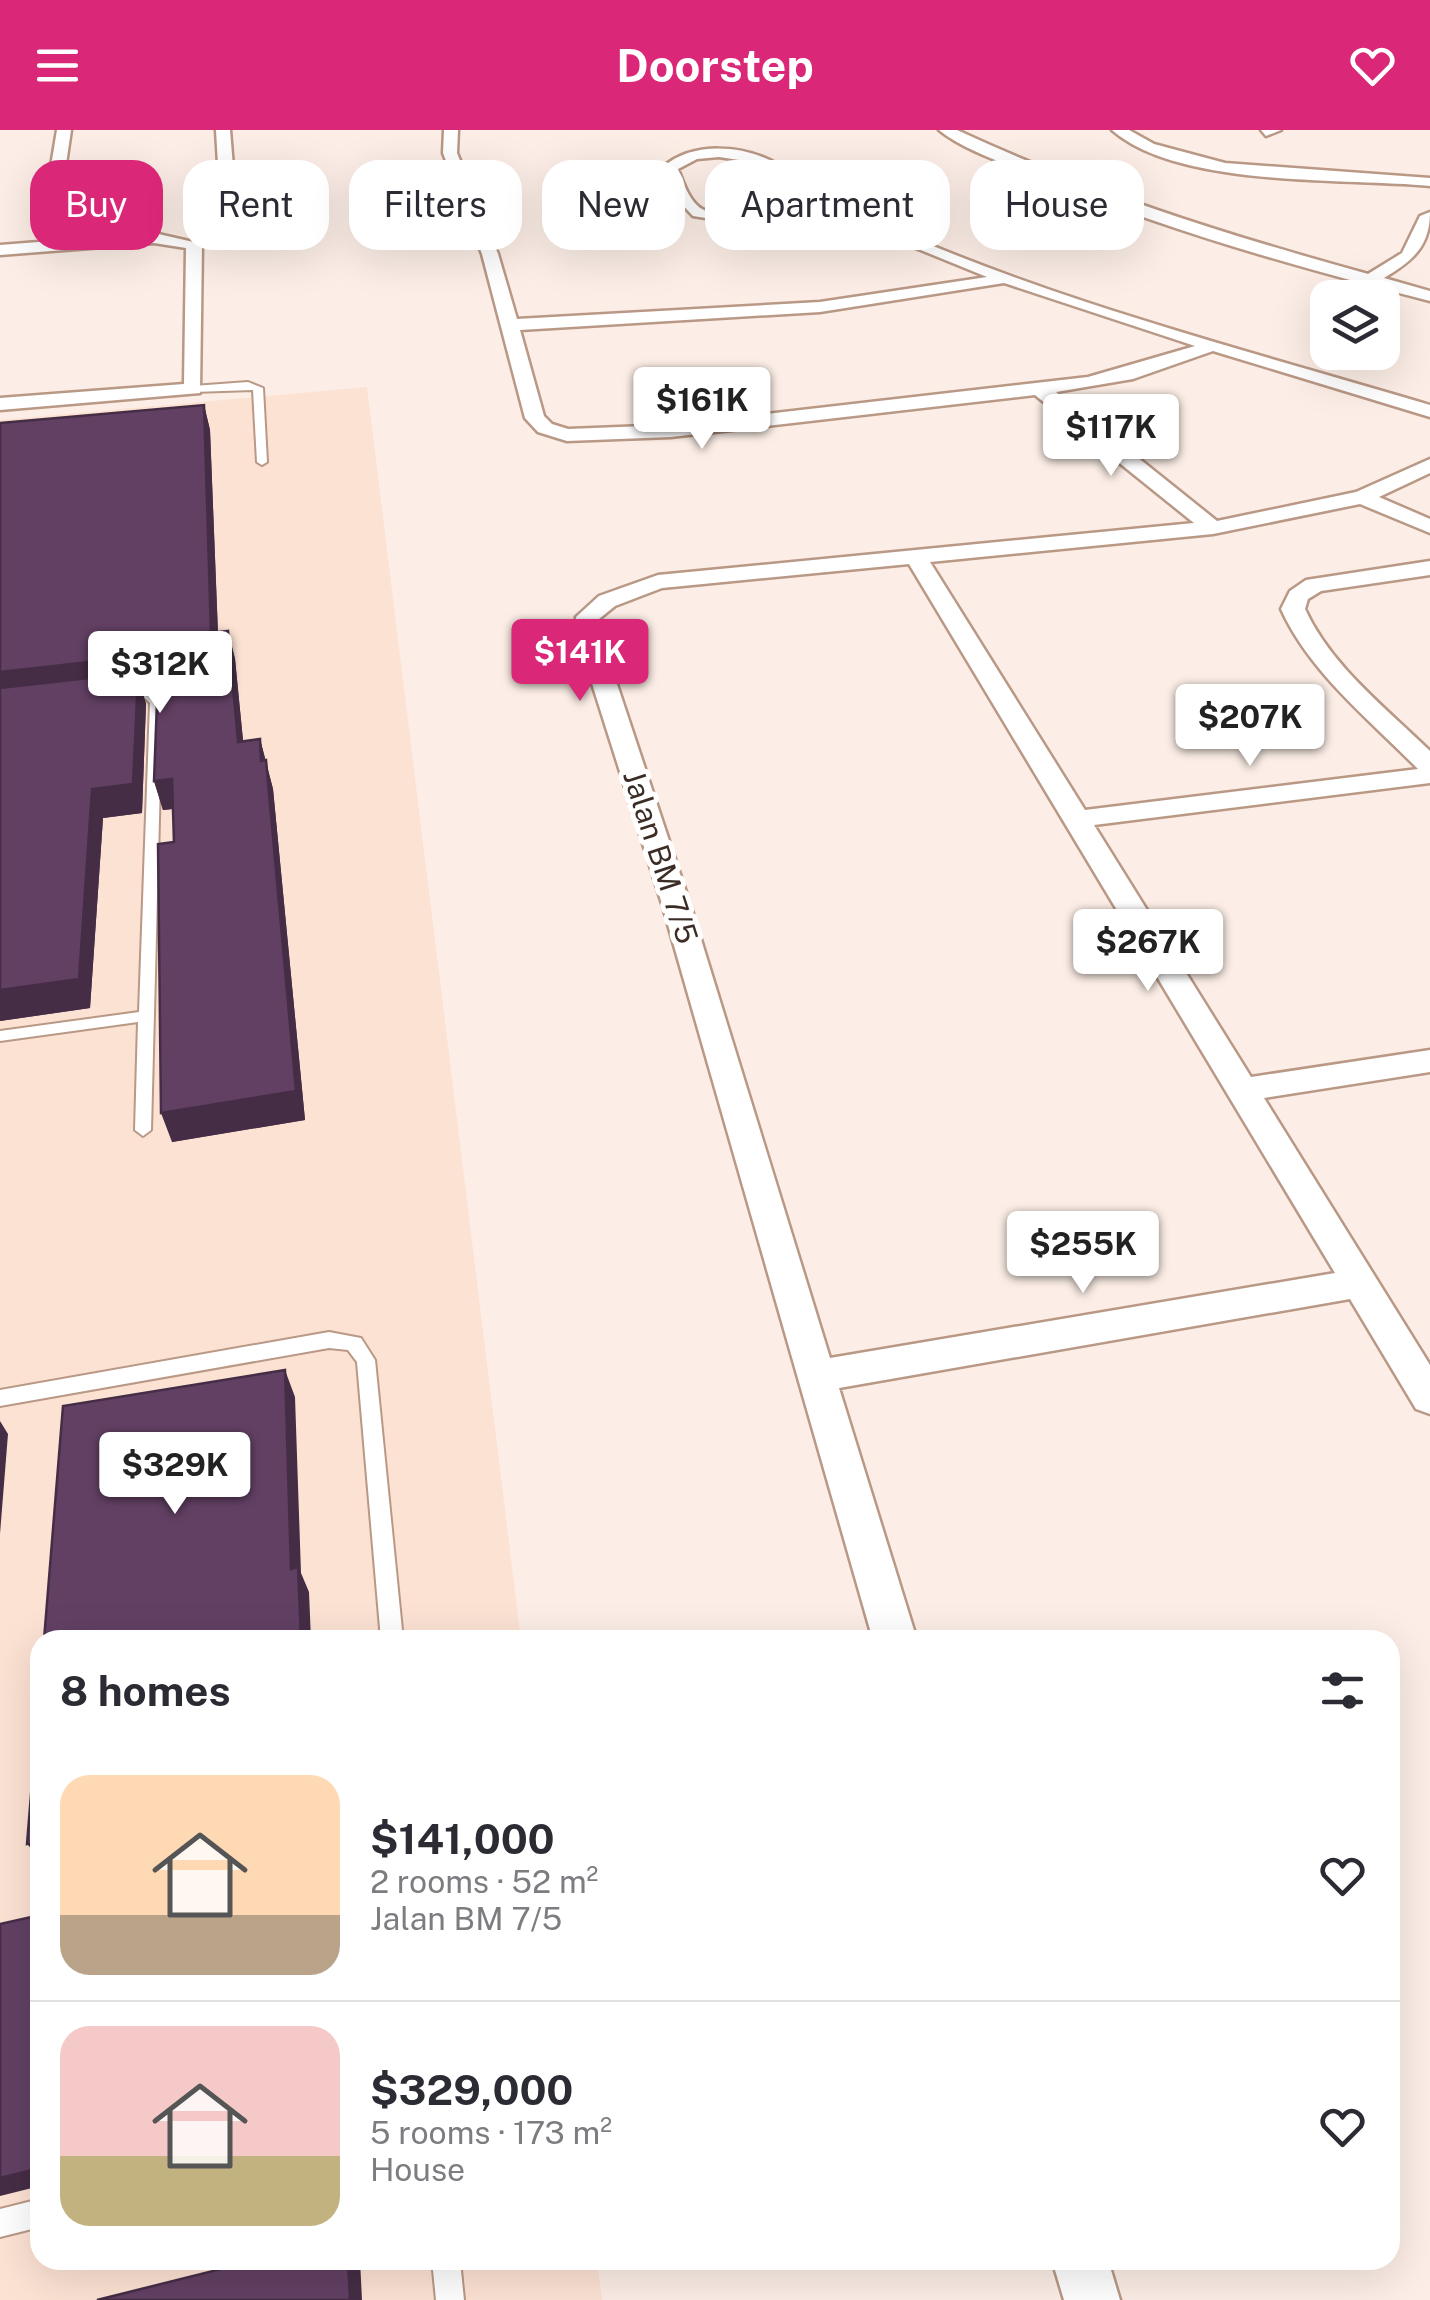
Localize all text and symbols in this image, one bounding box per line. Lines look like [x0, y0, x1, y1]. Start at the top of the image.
icon: menu [30, 38, 85, 93]
icon: heart [1345, 38, 1400, 93]
text: Doorstep [616, 39, 814, 92]
chip: Buy [30, 160, 163, 250]
chip: Rent [183, 160, 329, 250]
chip: Filters [349, 160, 522, 250]
chip: New [542, 160, 685, 250]
chip: Apartment [705, 160, 950, 250]
chip: House [970, 160, 1144, 250]
map controls [1310, 280, 1400, 370]
button: layers [1310, 280, 1400, 370]
pin: $161K [632, 367, 772, 452]
text: $161K [655, 381, 749, 418]
pin: $117K [1041, 394, 1181, 479]
text: $117K [1065, 408, 1157, 445]
pin: $141K [510, 619, 650, 704]
pin: $312K [90, 631, 230, 716]
text: $141K [533, 633, 627, 670]
text: $312K [110, 645, 210, 682]
pin: $207K [1180, 684, 1320, 769]
text: $207K [1197, 698, 1303, 735]
street label: Jalan BM 7/5 [616, 765, 706, 948]
pin: $267K [1078, 909, 1218, 994]
text: $267K [1095, 923, 1201, 960]
pin: $255K [1013, 1211, 1153, 1296]
text: $255K [1029, 1225, 1137, 1262]
pin: $329K [105, 1432, 245, 1517]
text: $329K [121, 1446, 229, 1483]
icon: filters [1315, 1663, 1370, 1718]
text: 8 homes [60, 1666, 231, 1715]
text: $141,000 [370, 1814, 555, 1863]
icon: home [140, 1815, 260, 1935]
icon: heart [1315, 1848, 1370, 1903]
text: 2 rooms · 52 m² [370, 1863, 598, 1900]
text: Jalan BM 7/5 [370, 1900, 562, 1937]
text: $329,000 [370, 2065, 573, 2114]
icon: home [140, 2066, 260, 2186]
icon: heart [1315, 2099, 1370, 2154]
text: 5 rooms · 173 m² [370, 2114, 612, 2151]
text: House [370, 2151, 465, 2188]

